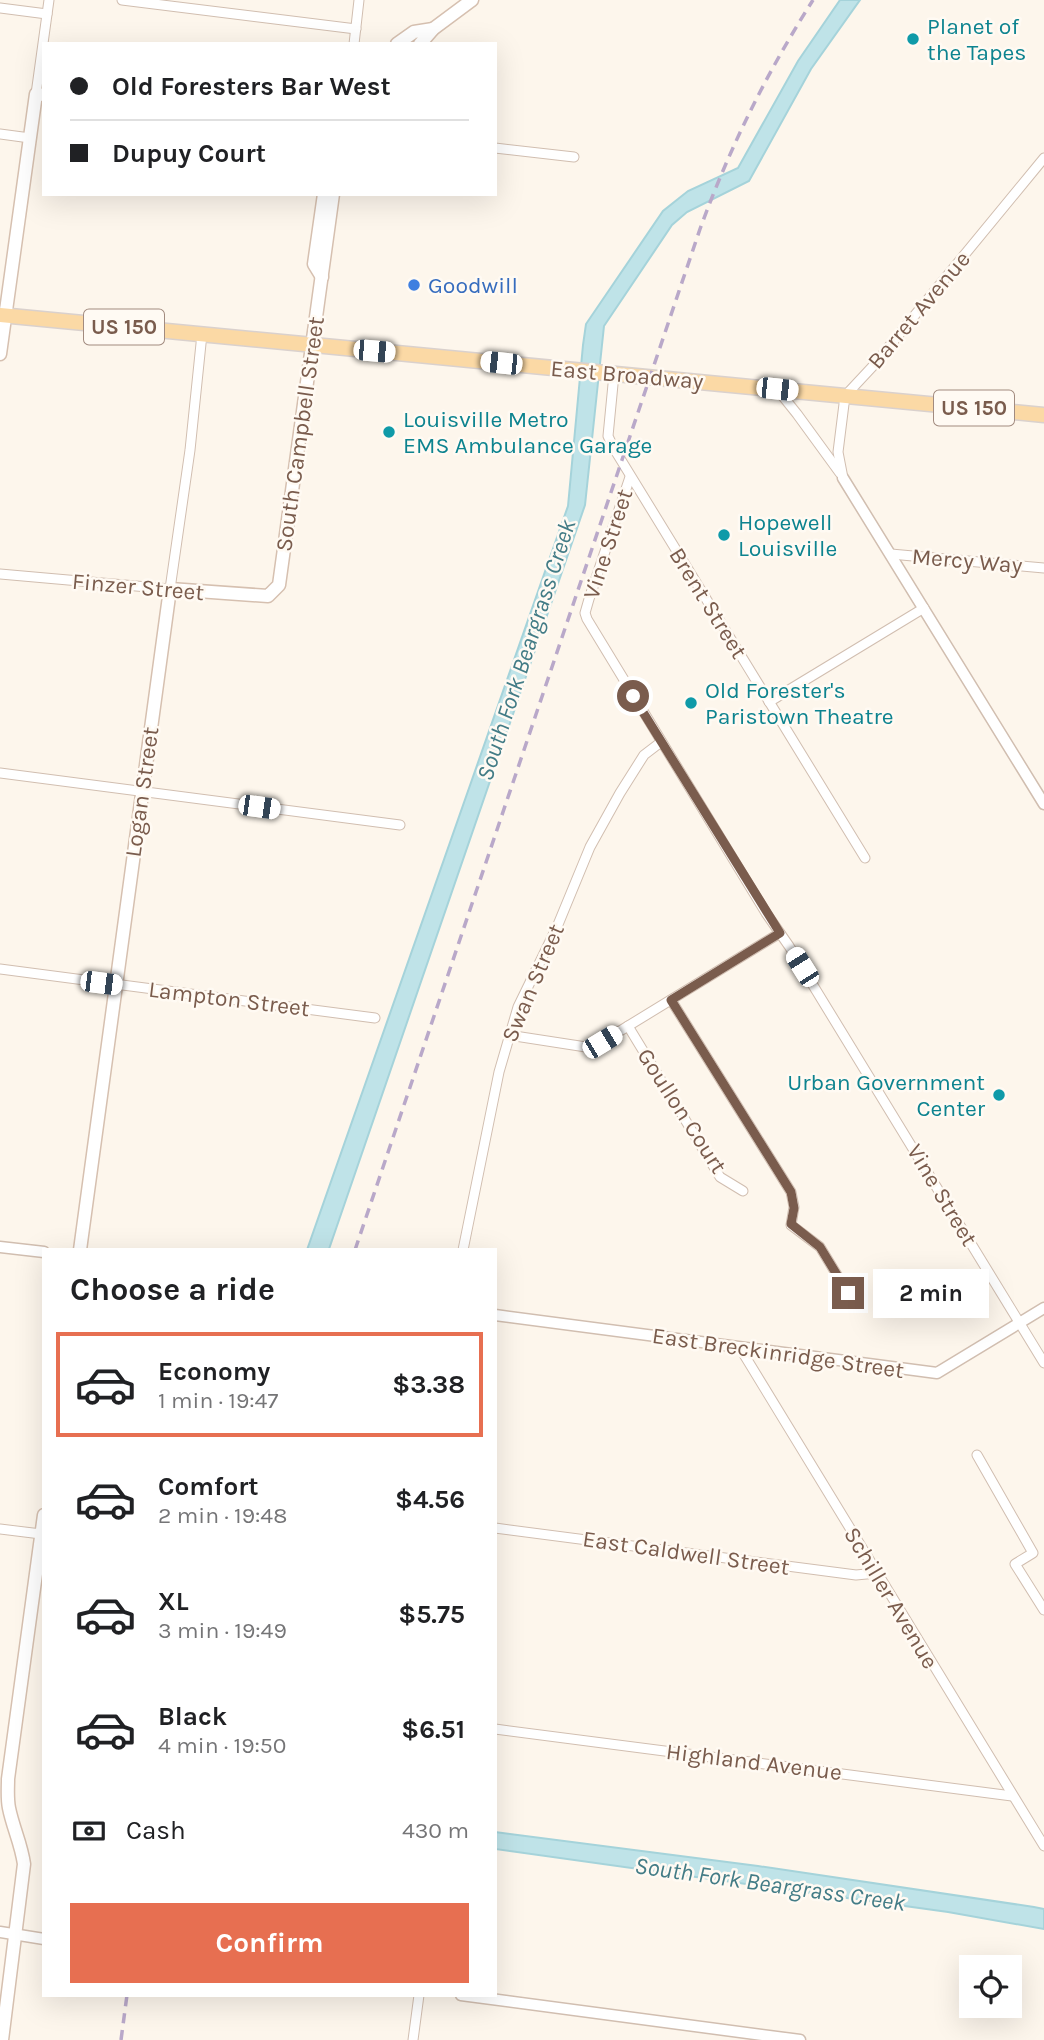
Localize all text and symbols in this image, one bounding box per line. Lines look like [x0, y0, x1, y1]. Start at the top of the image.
place label: Planet of the Tapes [927, 13, 1026, 66]
marker: Planet of the Tapes [905, 31, 921, 47]
text: Old Foresters Bar West [112, 71, 391, 102]
text: Dupuy Court [112, 138, 266, 169]
street label: Barret Avenue [862, 246, 976, 374]
place label: Goodwill [428, 272, 518, 299]
marker: Goodwill [406, 277, 422, 293]
road number: US 150 [84, 310, 164, 344]
street label: South Campbell Street [270, 314, 330, 553]
car [353, 339, 396, 363]
car [480, 350, 523, 376]
street label: East Broadway [549, 355, 705, 395]
car [756, 376, 799, 402]
road number: US 150 [934, 390, 1014, 426]
place label: Louisville Metro EMS Ambulance Garage [403, 406, 652, 459]
marker: Louisville Metro EMS Ambulance Garage [381, 424, 397, 440]
street label: Vine Street [578, 485, 639, 602]
place label: Hopewell Louisville [738, 509, 837, 562]
water label: South Fork Beargrass Creek [471, 515, 582, 784]
marker: Hopewell Louisville [716, 527, 732, 543]
street label: Brent Street [663, 543, 753, 664]
street label: Mercy Way [911, 543, 1024, 579]
street label: Finzer Street [71, 568, 205, 606]
place label: Old Forester's Paristown Theatre [705, 677, 894, 730]
route start [617, 680, 649, 712]
marker: Old Forester's Paristown Theatre [683, 695, 699, 711]
street label: Logan Street [119, 725, 165, 859]
car [237, 794, 282, 820]
street label: Swan Street [496, 920, 570, 1046]
car [782, 944, 823, 990]
car [79, 970, 124, 996]
street label: Lampton Street [147, 976, 311, 1022]
car [579, 1022, 626, 1062]
street label: Goullon Court [632, 1043, 733, 1179]
place label: Urban Government Center [787, 1069, 986, 1122]
marker: Urban Government Center [991, 1087, 1007, 1103]
street label: Vine Street [901, 1139, 983, 1251]
callout: 2 min [872, 1268, 988, 1318]
text: Choose a ride [70, 1271, 275, 1308]
route end [832, 1277, 864, 1309]
text: 2 min [899, 1280, 963, 1307]
street label: East Breckinridge Street [650, 1322, 906, 1384]
icon: car [74, 1353, 137, 1416]
text: Economy [158, 1356, 270, 1387]
text: $3.38 [392, 1369, 465, 1400]
text: 1 min · 19:47 [158, 1387, 278, 1414]
icon: car [74, 1468, 137, 1531]
text: Comfort [158, 1471, 259, 1502]
text: $4.56 [395, 1484, 465, 1515]
text: 2 min · 19:48 [158, 1502, 287, 1529]
street label: Schiller Avenue [838, 1522, 944, 1674]
street label: East Caldwell Street [581, 1525, 791, 1581]
icon: car [74, 1583, 137, 1646]
text: XL [158, 1586, 189, 1617]
text: $5.75 [398, 1599, 465, 1630]
text: 3 min · 19:49 [158, 1617, 287, 1644]
icon: car [74, 1698, 137, 1761]
text: Black [158, 1701, 227, 1732]
text: $6.51 [401, 1714, 465, 1745]
text: 4 min · 19:50 [158, 1732, 286, 1759]
street label: Highland Avenue [665, 1738, 843, 1786]
icon: cash [70, 1812, 108, 1850]
text: Cash [126, 1815, 186, 1846]
text: 430 m [402, 1817, 469, 1844]
water label: South Fork Beargrass Creek [633, 1851, 908, 1917]
button: Confirm [70, 1903, 469, 1983]
map controls [959, 1955, 1022, 2018]
button: locate [959, 1955, 1022, 2018]

